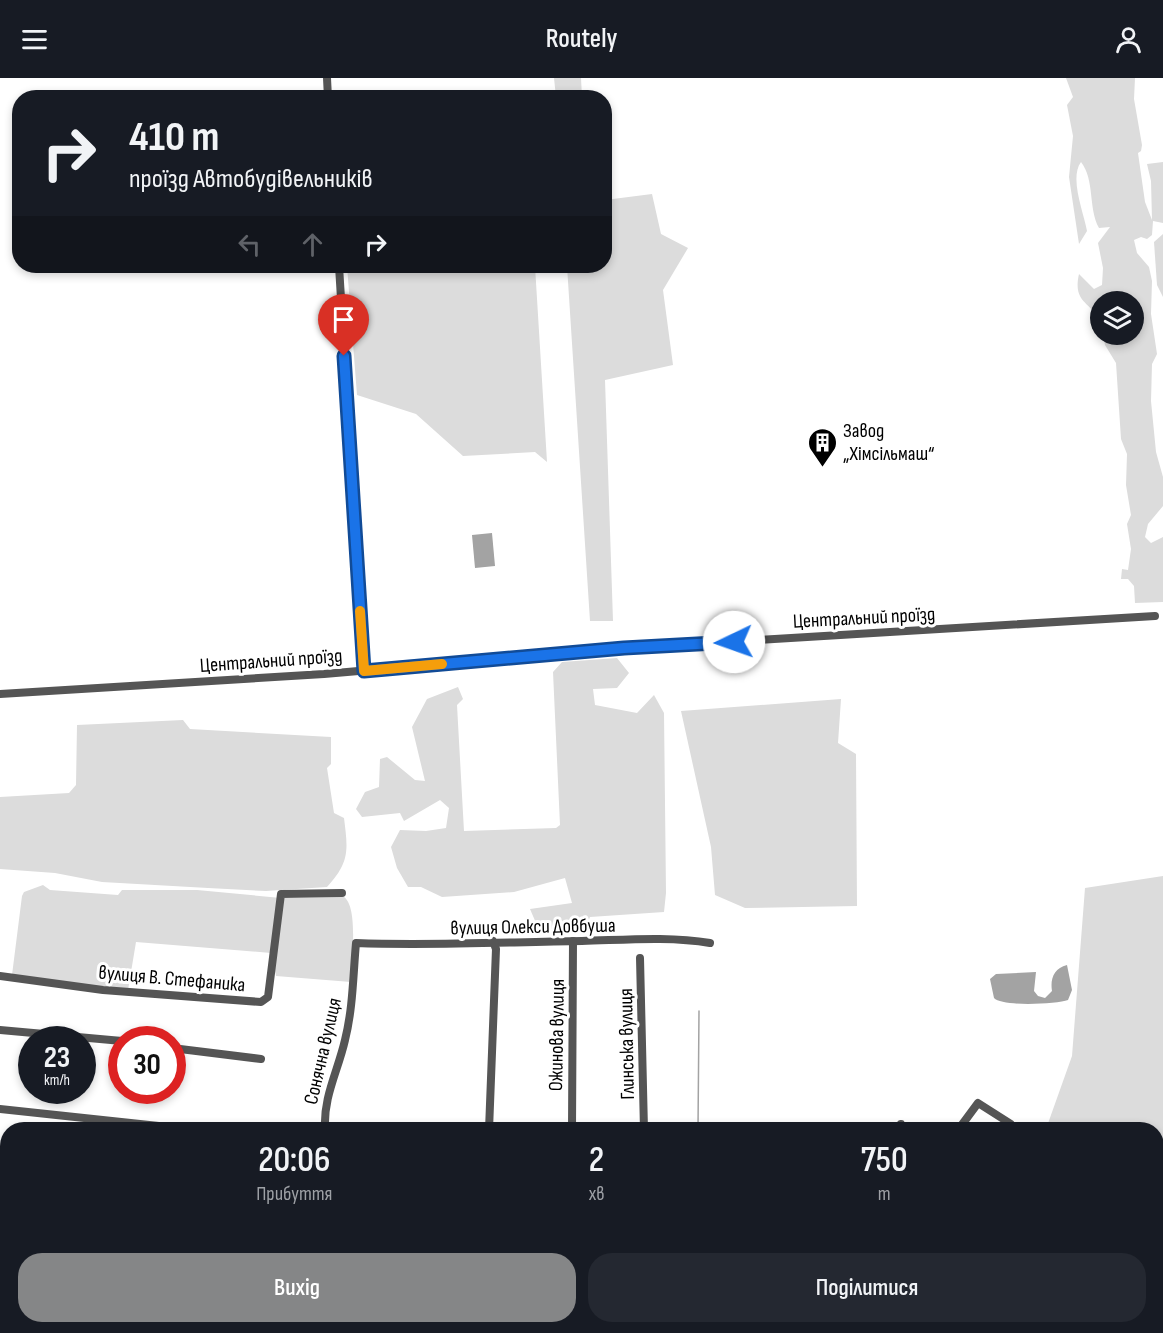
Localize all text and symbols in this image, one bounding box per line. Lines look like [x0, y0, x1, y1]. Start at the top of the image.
icon: menu [18, 23, 51, 56]
text: Routely [546, 23, 617, 55]
icon: person [1112, 23, 1145, 56]
text: 410 m [129, 112, 219, 163]
icon: right [30, 114, 108, 192]
text: проїзд Автобудівельників [129, 163, 373, 195]
icon: left [233, 228, 266, 261]
icon: ahead [296, 228, 329, 261]
icon: right [359, 228, 392, 261]
map controls [1090, 291, 1144, 345]
button: layers [1090, 291, 1144, 345]
pin [318, 294, 369, 356]
icon: arrive [327, 303, 360, 336]
place label: Завод „Хімсільмаш“ [843, 419, 935, 466]
building icon: Завод „Хімсільмаш“ [806, 426, 838, 468]
street label: Центральний проїзд [792, 602, 936, 634]
position arrow [702, 610, 766, 674]
street label: Центральний проїзд [199, 644, 343, 678]
street label: вулиця Олекси Довбуша [450, 914, 616, 940]
street label: вулиця В. Стефаника [98, 961, 246, 997]
street label: Ожинова вулиця [544, 979, 570, 1091]
street label: Глинська вулиця [614, 988, 640, 1100]
street label: Сонячна вулиця [299, 996, 347, 1107]
speed limit sign: 30 [108, 1026, 186, 1104]
text: 23 [44, 1040, 70, 1076]
text: km/h [44, 1071, 70, 1090]
text: 20:06 [258, 1139, 330, 1182]
text: 2 [589, 1139, 604, 1182]
text: 750 [861, 1139, 908, 1182]
text: Прибуття [256, 1182, 332, 1206]
text: хв [589, 1182, 604, 1206]
text: m [878, 1182, 891, 1206]
button: Вихід [18, 1253, 576, 1322]
button: Поділитися [588, 1253, 1146, 1322]

